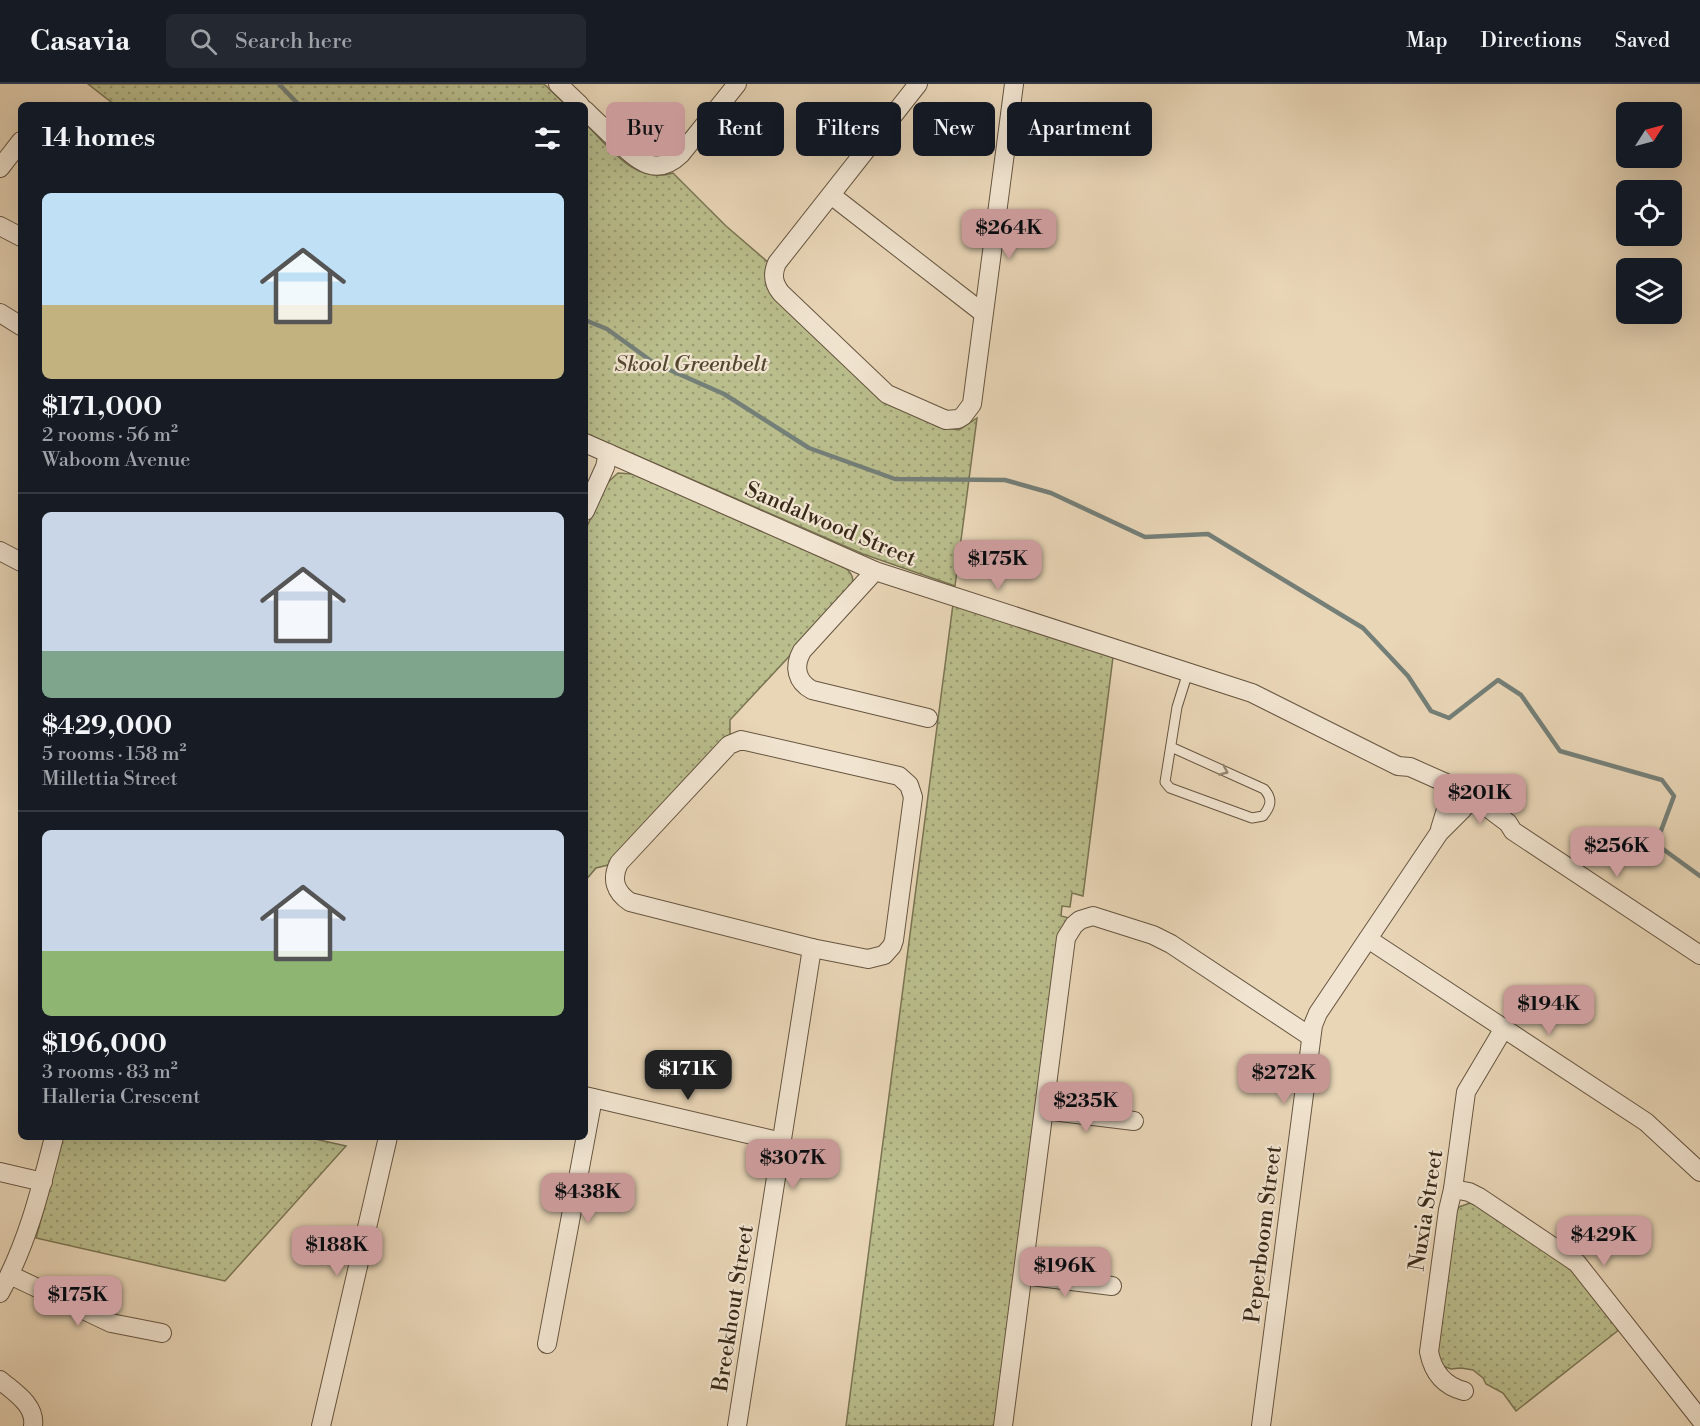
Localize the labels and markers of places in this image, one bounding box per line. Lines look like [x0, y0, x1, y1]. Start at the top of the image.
pin: $264K [967, 209, 1051, 260]
pin: $175K [956, 540, 1040, 591]
pin: $201K [1438, 774, 1522, 825]
pin: $256K [1575, 827, 1659, 878]
pin: $194K [1507, 985, 1591, 1036]
pin: $171K [646, 1050, 730, 1101]
pin: $272K [1242, 1054, 1326, 1105]
pin: $235K [1044, 1082, 1128, 1133]
pin: $307K [751, 1139, 835, 1190]
pin: $438K [546, 1173, 630, 1224]
pin: $429K [1562, 1216, 1646, 1267]
pin: $188K [295, 1226, 379, 1277]
pin: $196K [1023, 1247, 1107, 1298]
pin: $175K [36, 1276, 120, 1327]

